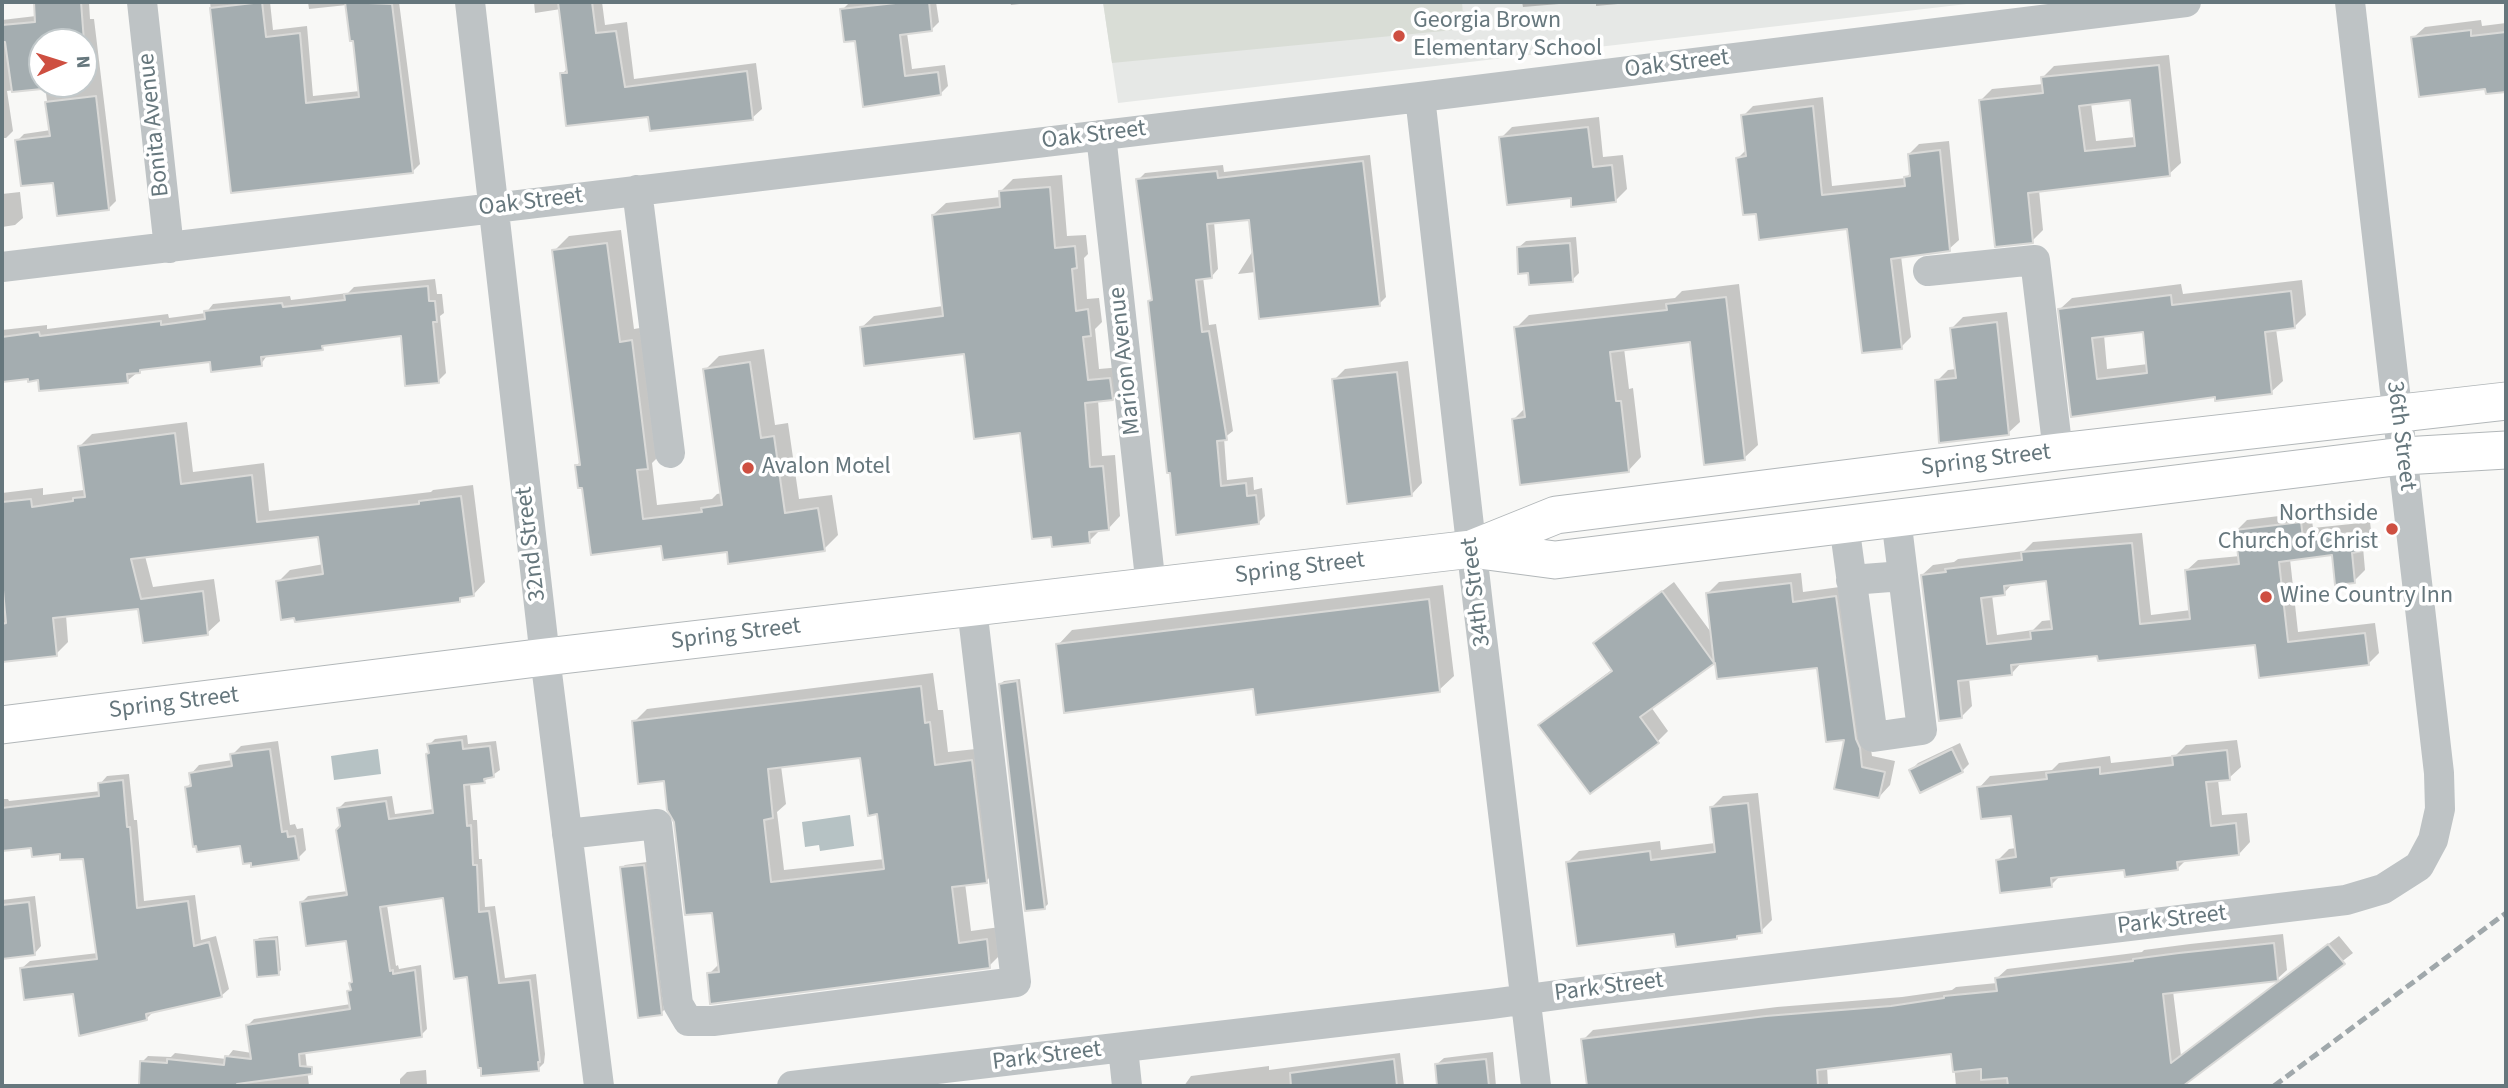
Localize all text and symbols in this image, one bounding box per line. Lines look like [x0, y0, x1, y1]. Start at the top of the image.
place label: Georgia Brown Elementary School [1413, 8, 1602, 64]
north arrow [28, 28, 98, 98]
marker: Georgia Brown Elementary School [1391, 28, 1407, 44]
street label: Oak Street [1623, 44, 1731, 86]
street label: Bonita Avenue [133, 52, 177, 198]
text: N [69, 55, 96, 69]
street label: Oak Street [1040, 115, 1148, 157]
street label: Oak Street [477, 182, 585, 224]
street label: Marion Avenue [1104, 286, 1148, 436]
street label: 36th Street [2379, 380, 2421, 492]
street label: Spring Street [1919, 439, 2053, 483]
place label: Avalon Motel [762, 454, 891, 482]
marker: Avalon Motel [740, 460, 756, 476]
street label: 32nd Street [511, 485, 553, 603]
place label: Northside Church of Christ [2218, 501, 2378, 557]
marker: Northside Church of Christ [2384, 521, 2400, 537]
street label: 34th Street [1456, 536, 1498, 648]
street label: Spring Street [1233, 547, 1367, 591]
place label: Wine Country Inn [2280, 583, 2453, 611]
marker: Wine Country Inn [2258, 589, 2274, 605]
street label: Spring Street [669, 613, 803, 657]
street label: Spring Street [107, 682, 241, 726]
street label: Park Street [2116, 900, 2228, 942]
street label: Park Street [1553, 967, 1665, 1009]
street label: Park Street [991, 1036, 1103, 1078]

